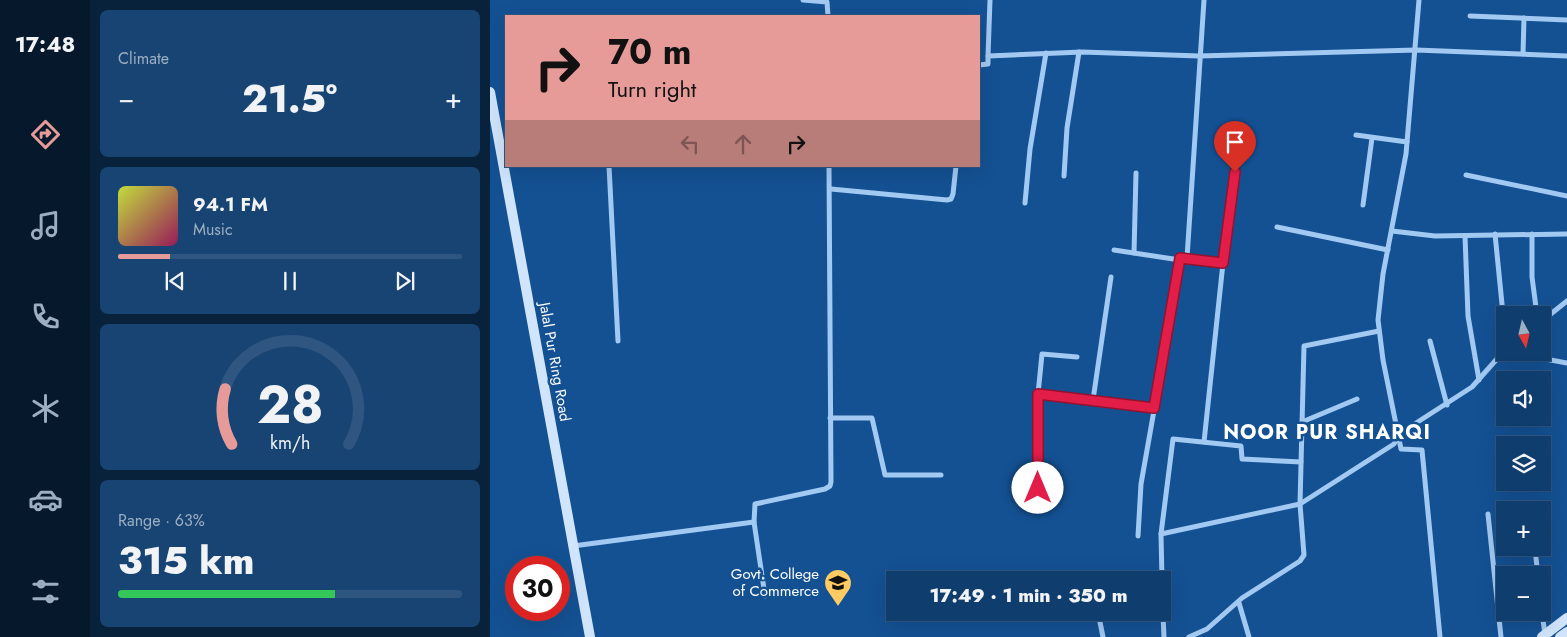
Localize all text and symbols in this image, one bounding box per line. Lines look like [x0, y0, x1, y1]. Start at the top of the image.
text: 70 m [608, 27, 691, 77]
text: 17:48 [15, 28, 75, 60]
icon: right [525, 35, 590, 100]
text: Climate [118, 47, 169, 70]
text: 21.5° [242, 71, 337, 126]
text: Turn right [608, 73, 696, 105]
text: − [118, 78, 135, 119]
text: + [445, 78, 462, 119]
icon: directions [28, 117, 63, 152]
pin [1214, 121, 1256, 172]
icon: arrive [1221, 128, 1249, 156]
icon: left [676, 130, 704, 158]
icon: ahead [729, 130, 757, 158]
icon: right [782, 130, 810, 158]
text: 94.1 FM [193, 191, 268, 218]
icon: music [28, 208, 63, 243]
text: Music [193, 218, 233, 241]
icon: previous [161, 267, 189, 295]
icon: pause [276, 267, 304, 295]
icon: next [391, 267, 419, 295]
icon: phone [28, 299, 63, 334]
street label: Jalal Pur Ring Road [533, 299, 576, 423]
north arrow [1496, 306, 1551, 361]
map controls [1496, 306, 1551, 621]
text: 28 [257, 367, 323, 443]
button: sound [1496, 371, 1551, 426]
icon: climate [28, 391, 63, 426]
district label: NOOR PUR SHARQI [1223, 418, 1431, 447]
text: km/h [270, 430, 310, 456]
button: layers [1496, 436, 1551, 491]
position arrow [1011, 461, 1063, 513]
icon: car [28, 482, 63, 517]
button: + [1496, 501, 1551, 556]
text: Range · 63% [118, 509, 205, 532]
text: 315 km [118, 533, 254, 588]
speed limit sign: 30 [505, 556, 570, 621]
place label: Govt. College of Commerce [731, 563, 819, 602]
button: − [1496, 566, 1551, 621]
school or university icon: Govt. College of Commerce [823, 568, 853, 607]
icon: filters [28, 574, 63, 609]
text: 17:49 · 1 min · 350 m [929, 582, 1128, 609]

